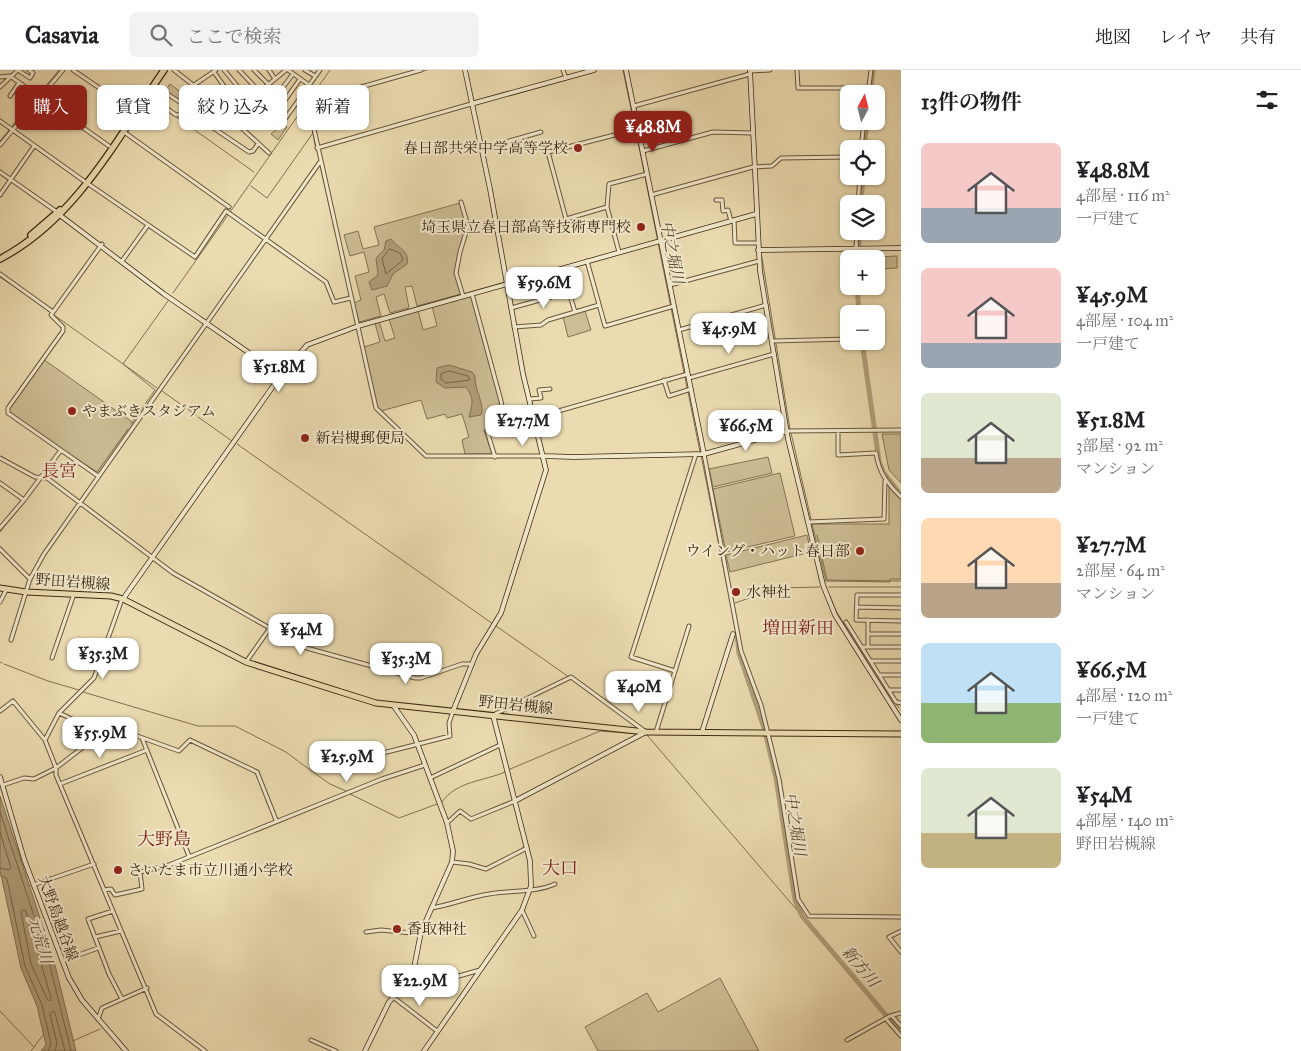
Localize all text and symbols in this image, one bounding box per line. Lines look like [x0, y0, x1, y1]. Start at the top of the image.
search box [129, 12, 479, 57]
text: Casavia [25, 20, 99, 50]
icon: search [147, 21, 175, 49]
text: ここで検索 [187, 25, 282, 48]
text: 地図 [1095, 26, 1131, 48]
text: レイヤ [1159, 26, 1212, 48]
text: 共有 [1240, 26, 1276, 48]
chip: 購入 [15, 85, 87, 130]
chip: 賃貸 [97, 85, 169, 130]
chip: 絞り込み [179, 85, 287, 130]
chip: 新着 [297, 85, 369, 130]
north arrow [840, 85, 885, 130]
map controls [840, 85, 885, 350]
icon: filters [1253, 86, 1281, 114]
text: 13件の物件 [921, 89, 1022, 115]
pin: ¥48.8M [612, 111, 694, 153]
text: ¥48.8M [625, 117, 681, 136]
place label: 春日部共栄中学高等学校 [403, 139, 568, 157]
button: locate [840, 140, 885, 185]
marker: 春日部共栄中学高等学校 [572, 142, 584, 154]
text: ¥48.8M [1076, 157, 1150, 183]
icon: home [961, 163, 1021, 223]
text: 4部屋 · 116 m² [1076, 186, 1170, 205]
button: layers [840, 195, 885, 240]
text: 一戸建て [1076, 209, 1140, 228]
place label: 埼玉県立春日部高等技術専門校 [421, 218, 631, 236]
water label: 中之堀川 [657, 219, 688, 287]
marker: 埼玉県立春日部高等技術専門校 [635, 221, 647, 233]
button: + [840, 250, 885, 295]
pin: ¥59.6M [503, 266, 585, 309]
text: ¥59.6M [517, 273, 571, 292]
text: ¥45.9M [1076, 282, 1148, 308]
icon: home [961, 288, 1021, 348]
button: − [840, 305, 885, 350]
text: 4部屋 · 104 m² [1076, 311, 1173, 330]
pin: ¥45.9M [688, 312, 770, 355]
text: ¥45.9M [702, 319, 756, 338]
text: 一戸建て [1076, 334, 1140, 353]
pin: ¥51.8M [238, 350, 320, 393]
text: ¥51.8M [253, 357, 305, 376]
place label: やまぶきスタジアム [82, 402, 216, 420]
pin: ¥27.7M [482, 404, 564, 447]
marker: やまぶきスタジアム [66, 405, 78, 417]
text: ¥51.8M [1076, 407, 1145, 433]
pin: ¥66.5M [705, 410, 787, 452]
text: ¥27.7M [496, 411, 550, 430]
icon: home [961, 413, 1021, 473]
text: ¥66.5M [719, 416, 773, 435]
place label: 新岩槻郵便局 [315, 429, 405, 447]
marker: 新岩槻郵便局 [299, 432, 311, 444]
text: 3部屋 · 92 m² [1076, 436, 1163, 455]
text: マンション [1076, 459, 1155, 478]
district label: 長宮 [41, 460, 77, 482]
text: ¥27.7M [1076, 532, 1147, 558]
icon: home [961, 538, 1021, 598]
place label: ウイング・ハット春日部 [686, 542, 850, 560]
marker: ウイング・ハット春日部 [854, 545, 866, 557]
text: 2部屋 · 64 m² [1076, 561, 1165, 580]
street label: 野田岩槻線 [35, 570, 111, 594]
place label: 水神社 [746, 583, 791, 601]
text: マンション [1076, 584, 1155, 603]
marker: 水神社 [730, 586, 742, 598]
pin: ¥54M [271, 614, 331, 656]
district label: 増田新田 [762, 617, 834, 639]
text: ¥54M [280, 620, 322, 639]
pin: ¥35.3M [62, 638, 144, 680]
pin: ¥35.3M [365, 642, 447, 685]
text: ¥35.3M [78, 644, 128, 663]
text: ¥35.3M [381, 649, 431, 668]
text: ¥66.5M [1076, 657, 1147, 683]
icon: home [961, 663, 1021, 723]
pin: ¥40M [609, 670, 669, 713]
text: ¥40M [616, 677, 662, 696]
text: 4部屋 · 120 m² [1076, 686, 1172, 705]
street label: 野田岩槻線 [478, 692, 554, 718]
text: 一戸建て [1076, 709, 1140, 728]
pin: ¥55.9M [59, 716, 141, 759]
text: ¥55.9M [73, 723, 127, 742]
pin: ¥25.9M [306, 740, 388, 783]
text: ¥25.9M [320, 747, 374, 766]
text: ¥54M [1076, 782, 1132, 808]
icon: home [961, 788, 1021, 848]
water label: 中之堀川 [781, 791, 810, 859]
text: 4部屋 · 140 m² [1076, 811, 1173, 830]
district label: 大野島 [137, 828, 191, 850]
text: 野田岩槻線 [1076, 834, 1156, 853]
district label: 大口 [542, 857, 578, 879]
place label: さいたま市立川通小学校 [128, 861, 293, 879]
marker: さいたま市立川通小学校 [112, 864, 124, 876]
street label: 大野島越谷線 [34, 873, 82, 963]
water label: 元荒川 [25, 914, 57, 968]
place label: 香取神社 [407, 920, 467, 938]
marker: 香取神社 [391, 923, 403, 935]
water label: 新方川 [838, 942, 885, 992]
pin: ¥22.9M [379, 964, 461, 1007]
text: ¥22.9M [393, 971, 447, 990]

